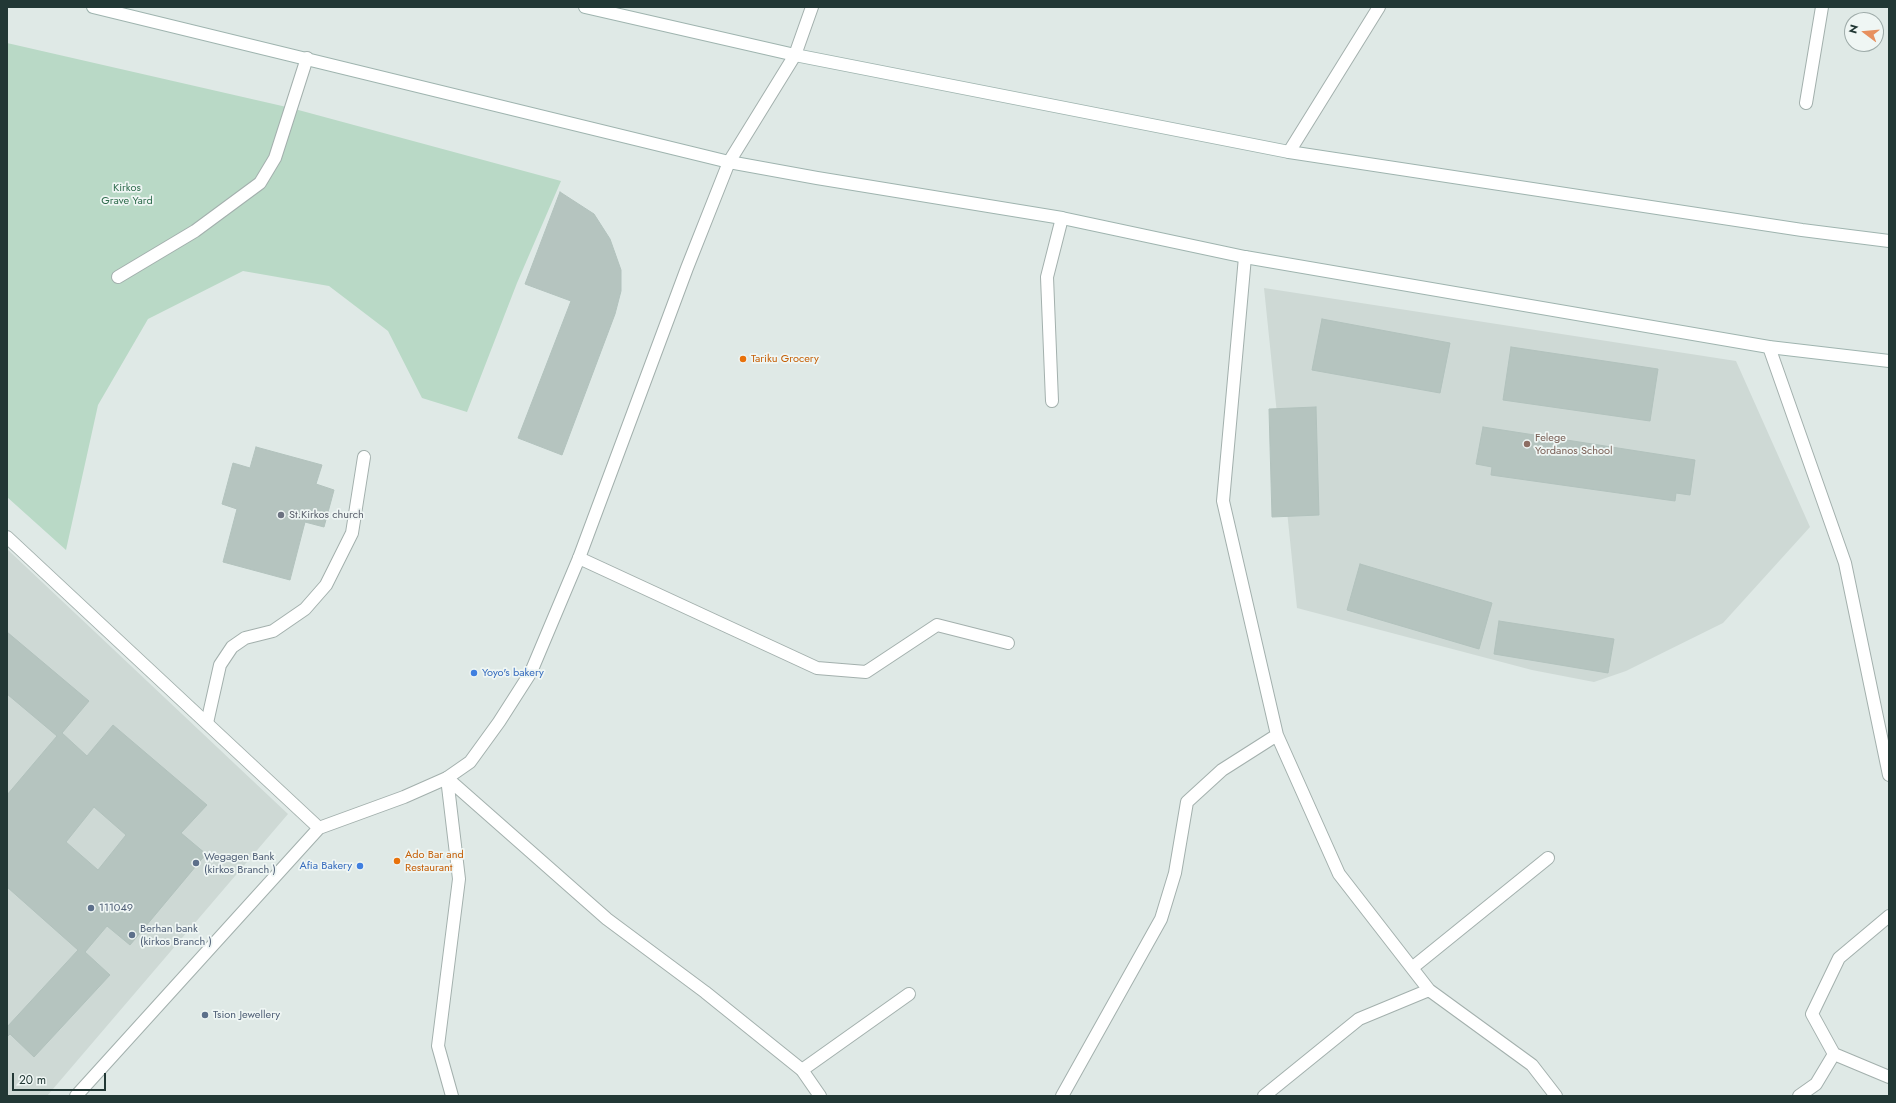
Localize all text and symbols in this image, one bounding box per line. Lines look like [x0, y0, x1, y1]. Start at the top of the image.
north arrow [1844, 12, 1884, 52]
text: N [1845, 23, 1862, 35]
park label: Kirkos Grave Yard [101, 181, 153, 207]
place label: Tariku Grocery [751, 352, 819, 366]
marker: Tariku Grocery [738, 354, 748, 364]
place label: Felege Yordanos School [1535, 431, 1613, 457]
marker: Felege Yordanos School [1522, 439, 1532, 449]
place label: St.Kirkos church [289, 508, 364, 522]
marker: St.Kirkos church [276, 510, 286, 520]
place label: Yoyo's bakery [482, 666, 544, 680]
marker: Yoyo's bakery [469, 668, 479, 678]
place label: Ado Bar and Restaurant [405, 848, 464, 874]
place label: Wegagen Bank (kirkos Branch ) [204, 850, 276, 876]
marker: Ado Bar and Restaurant [392, 856, 402, 866]
marker: Wegagen Bank (kirkos Branch ) [191, 858, 201, 868]
place label: Afia Bakery [299, 859, 352, 873]
marker: Afia Bakery [355, 861, 365, 871]
place label: 111049 [99, 901, 133, 915]
marker: 111049 [86, 903, 96, 913]
place label: Berhan bank (kirkos Branch ) [140, 922, 212, 948]
marker: Berhan bank (kirkos Branch ) [127, 930, 137, 940]
place label: Tsion Jewellery [213, 1008, 280, 1022]
marker: Tsion Jewellery [200, 1010, 210, 1020]
scale bar [14, 1065, 108, 1091]
text: 20 m [19, 1071, 46, 1089]

